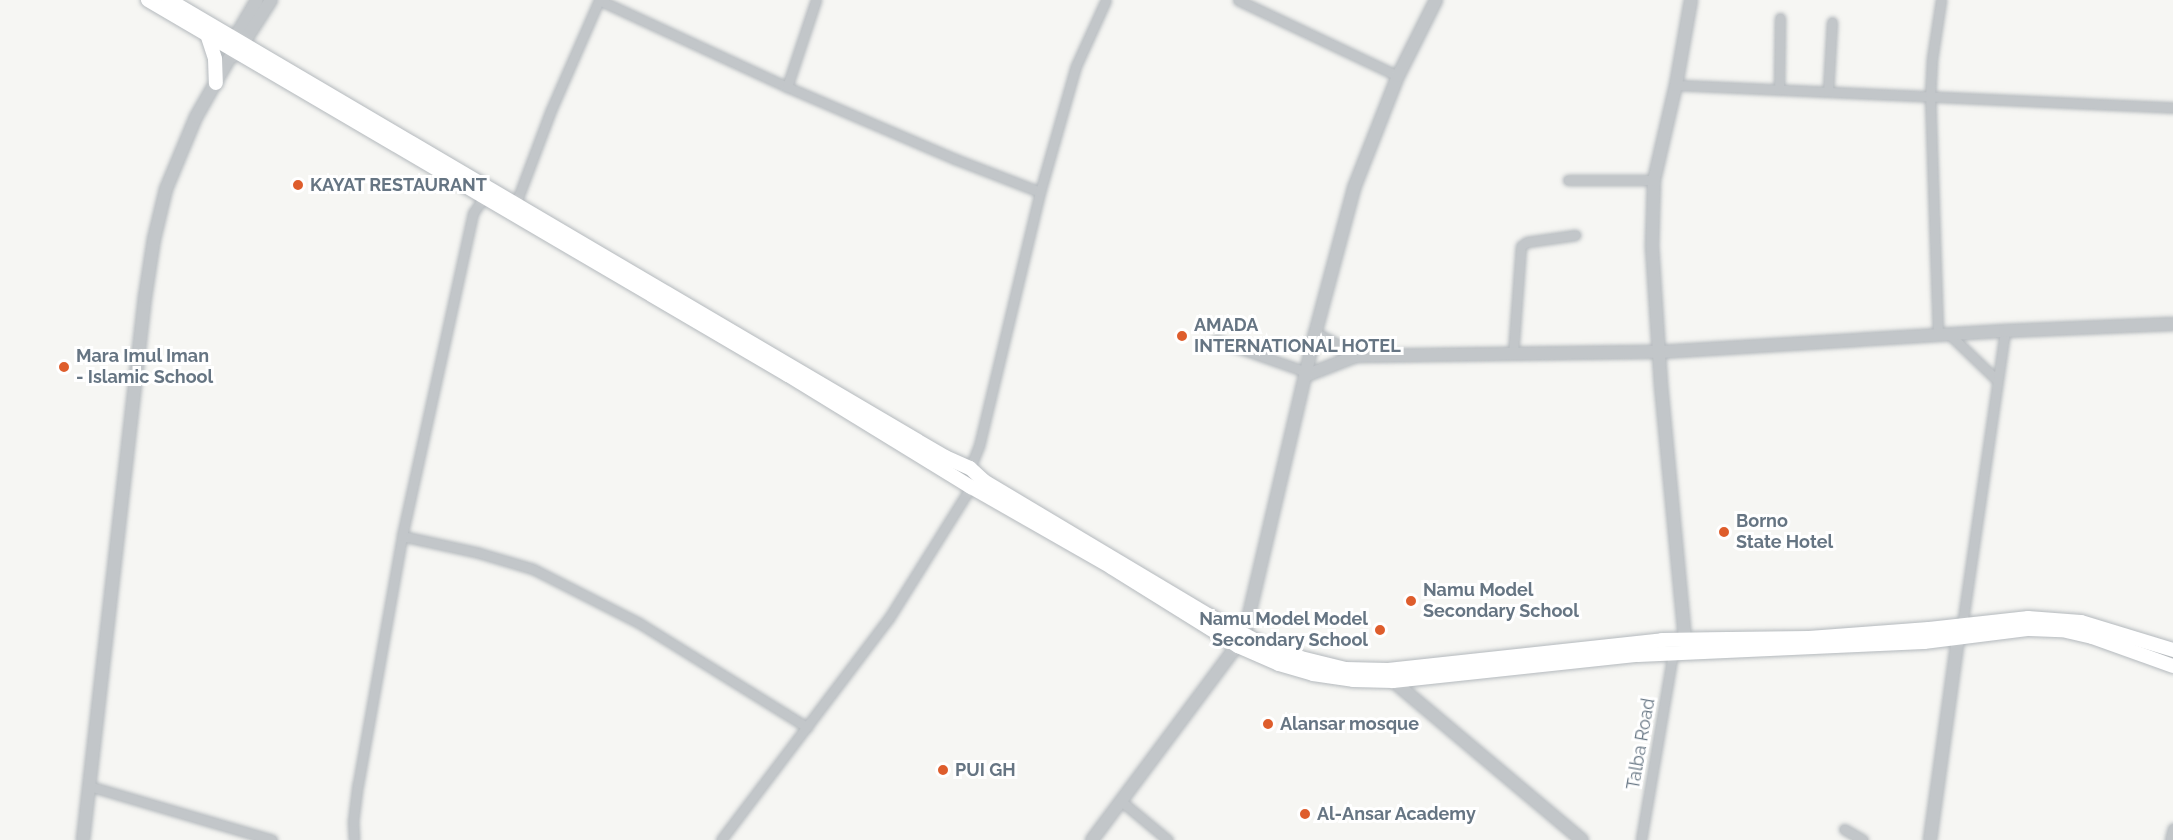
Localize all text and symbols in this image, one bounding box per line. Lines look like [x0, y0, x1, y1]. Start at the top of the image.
place label: KAYAT RESTAURANT [310, 174, 487, 196]
marker: KAYAT RESTAURANT [291, 178, 305, 192]
place label: AMADA INTERNATIONAL HOTEL [1194, 315, 1401, 358]
marker: AMADA INTERNATIONAL HOTEL [1175, 329, 1189, 343]
place label: Mara Imul Iman - Islamic School [76, 346, 213, 388]
marker: Mara Imul Iman - Islamic School [57, 360, 71, 374]
place label: Borno State Hotel [1736, 511, 1833, 554]
marker: Borno State Hotel [1717, 525, 1731, 539]
place label: Namu Model Secondary School [1423, 580, 1579, 622]
marker: Namu Model Secondary School [1404, 594, 1418, 608]
place label: Namu Model Model Secondary School [1199, 609, 1368, 652]
marker: Namu Model Model Secondary School [1373, 623, 1387, 637]
street label: Talba Road [1622, 697, 1660, 791]
place label: Alansar mosque [1280, 713, 1419, 735]
marker: Alansar mosque [1261, 717, 1275, 731]
place label: PUI GH [955, 759, 1016, 781]
marker: PUI GH [936, 763, 950, 777]
place label: Al-Ansar Academy [1317, 803, 1477, 825]
marker: Al-Ansar Academy [1298, 807, 1312, 821]

